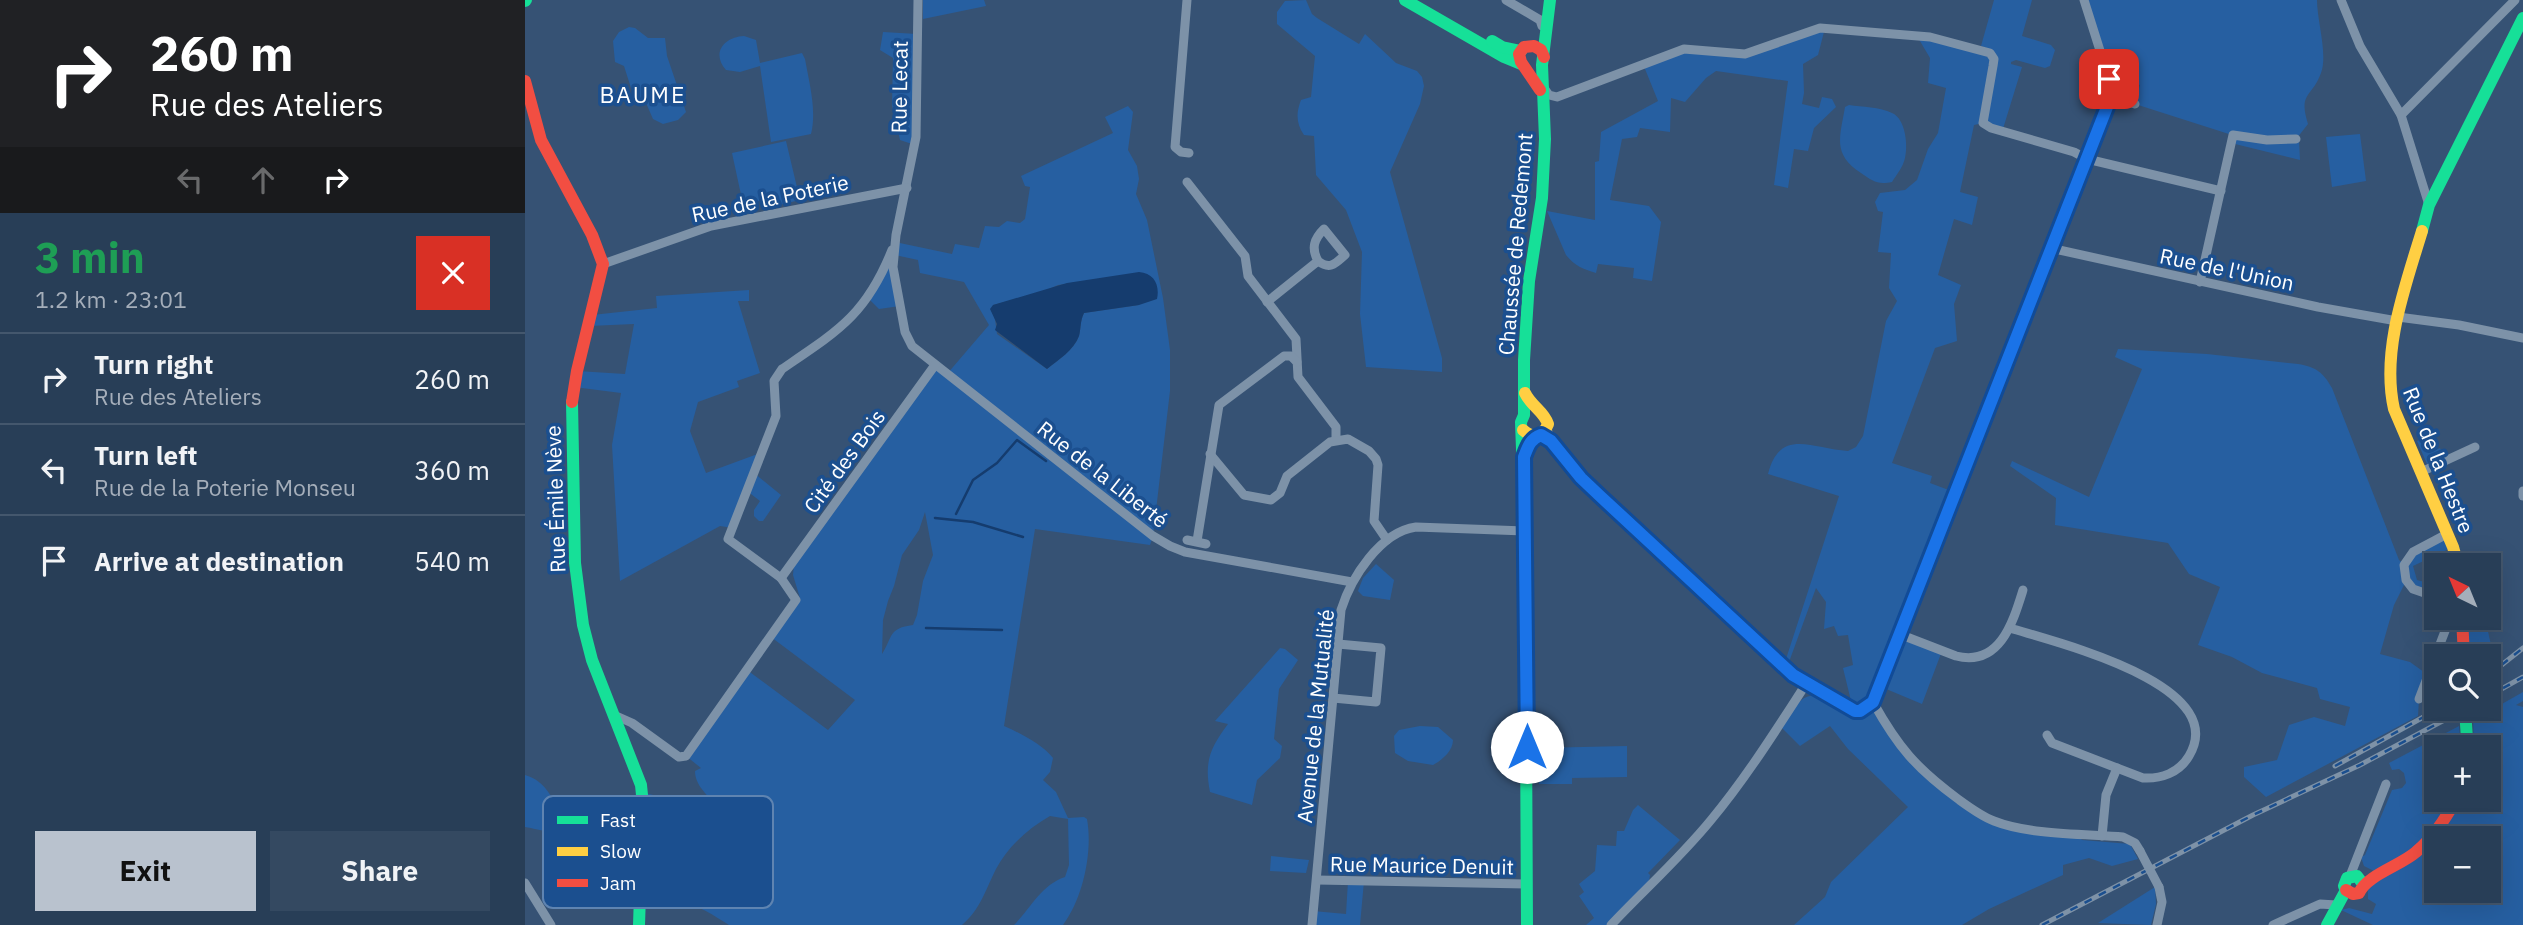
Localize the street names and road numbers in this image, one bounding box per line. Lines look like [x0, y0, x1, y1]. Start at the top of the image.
street label: Rue Lecat [884, 40, 914, 134]
street label: Chaussée de Redemont [1491, 132, 1539, 356]
street label: Rue de la Poterie [689, 168, 851, 228]
street label: Rue de l'Union [2157, 241, 2297, 297]
street label: Rue de la Hestre [2397, 383, 2481, 537]
street label: Cité des Bois [797, 403, 891, 519]
street label: Rue de la Liberté [1032, 414, 1174, 534]
street label: Rue Émile Nève [538, 425, 572, 573]
street label: Avenue de la Mutualité [1290, 608, 1340, 824]
street label: Rue Maurice Denuit [1330, 849, 1514, 881]

